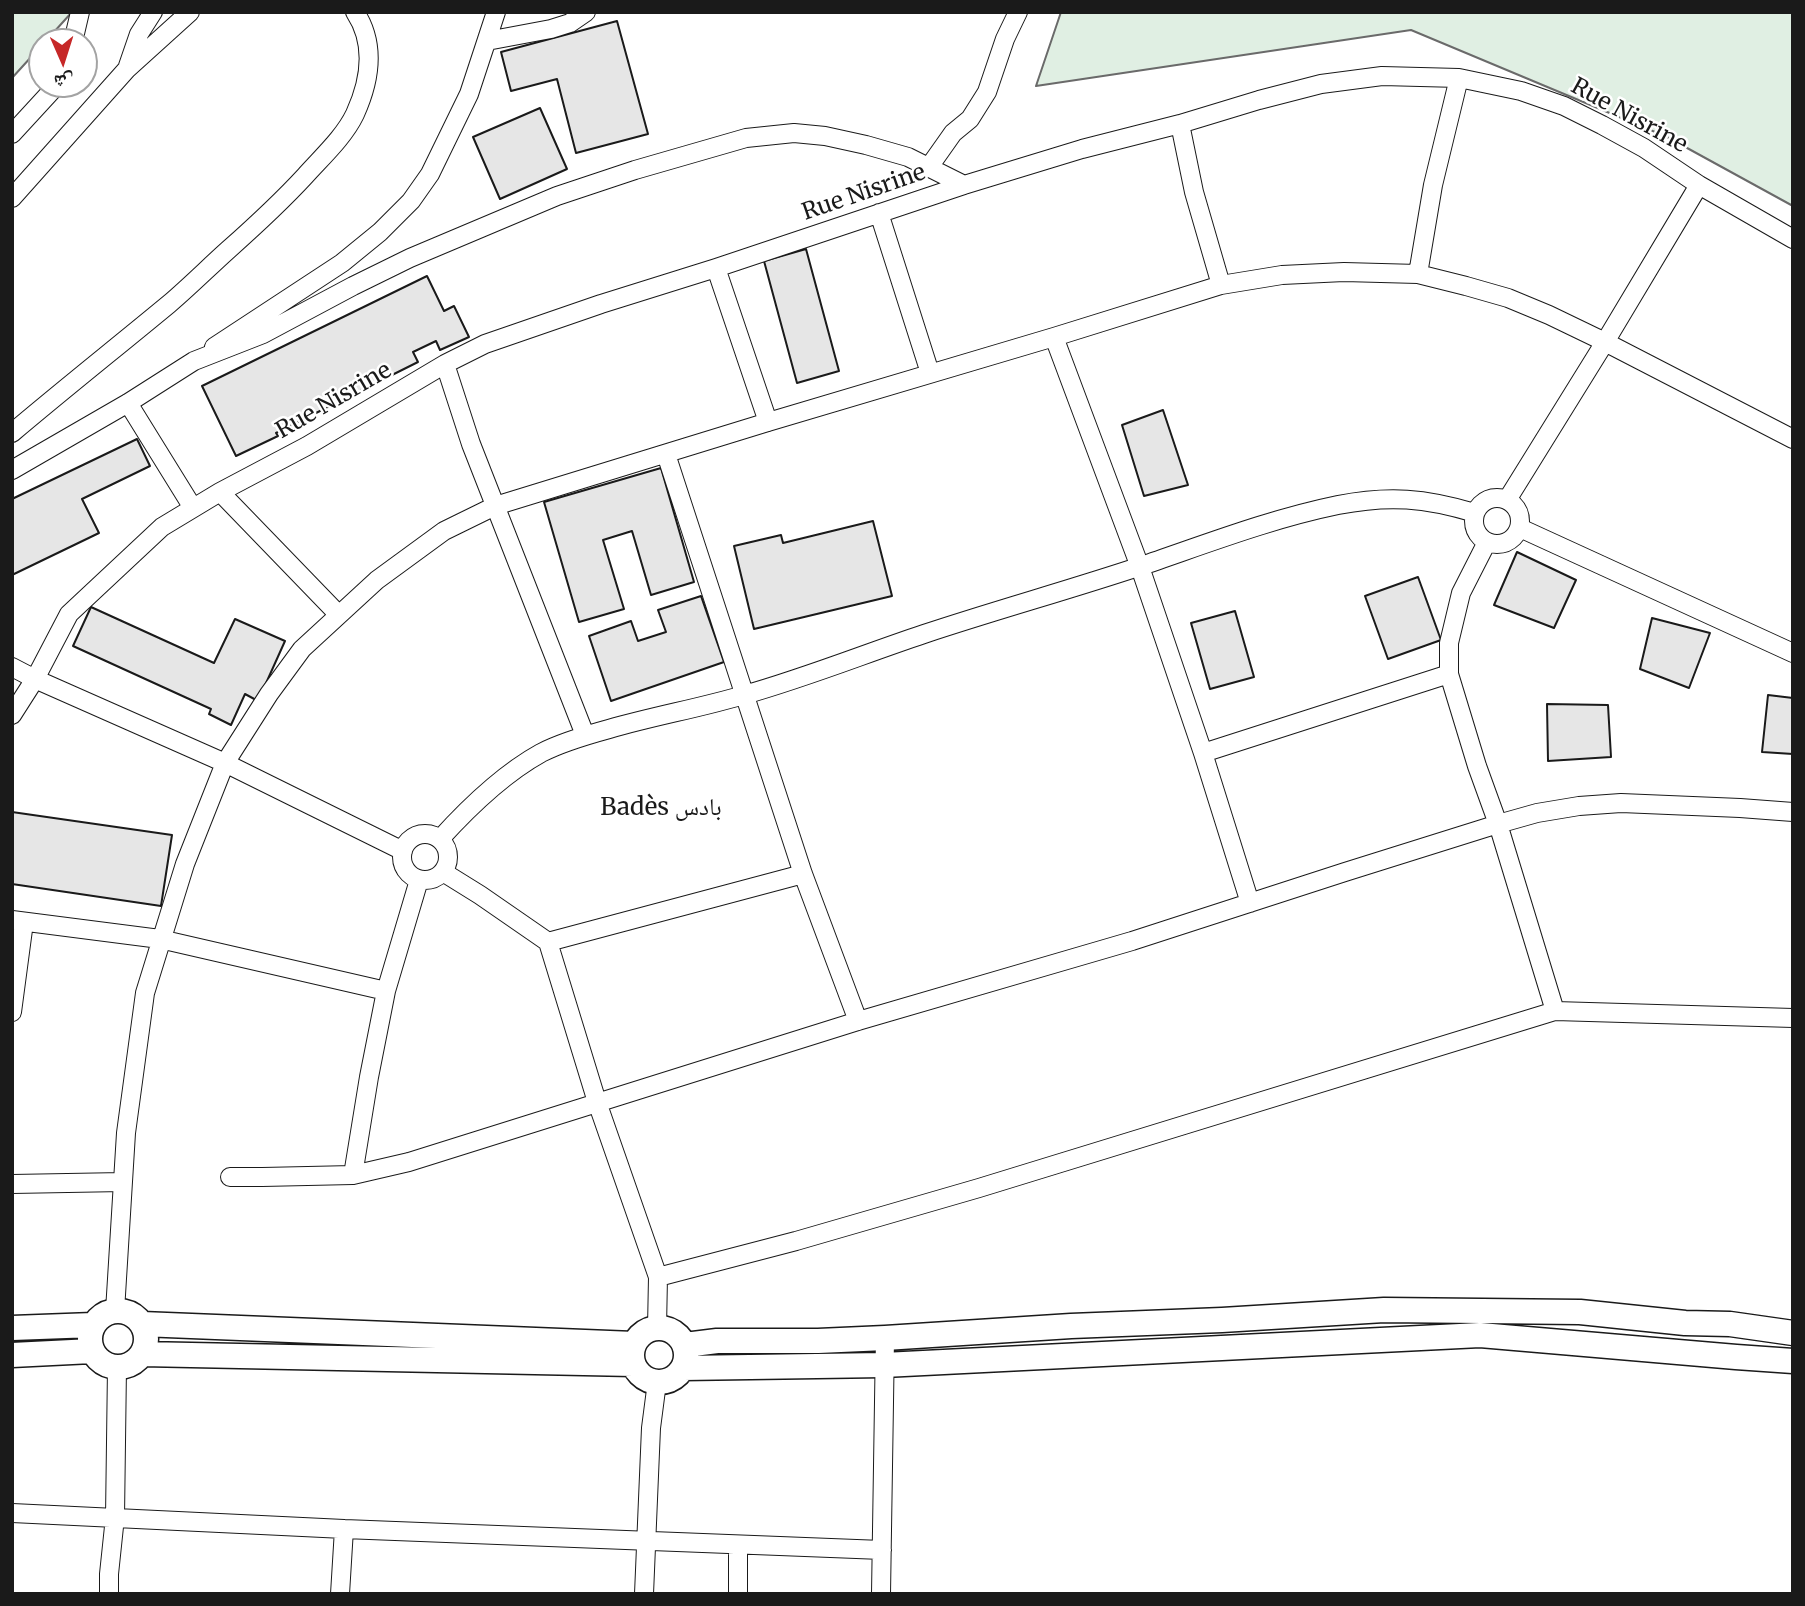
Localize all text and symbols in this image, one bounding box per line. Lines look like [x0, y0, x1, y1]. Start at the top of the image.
north arrow [28, 28, 98, 98]
text: ش [53, 69, 75, 94]
street label: Rue Nisrine [1566, 73, 1692, 159]
street label: Rue Nisrine [799, 159, 929, 227]
street label: Rue Nisrine [271, 357, 397, 445]
district label: Badès بادس [600, 794, 722, 822]

